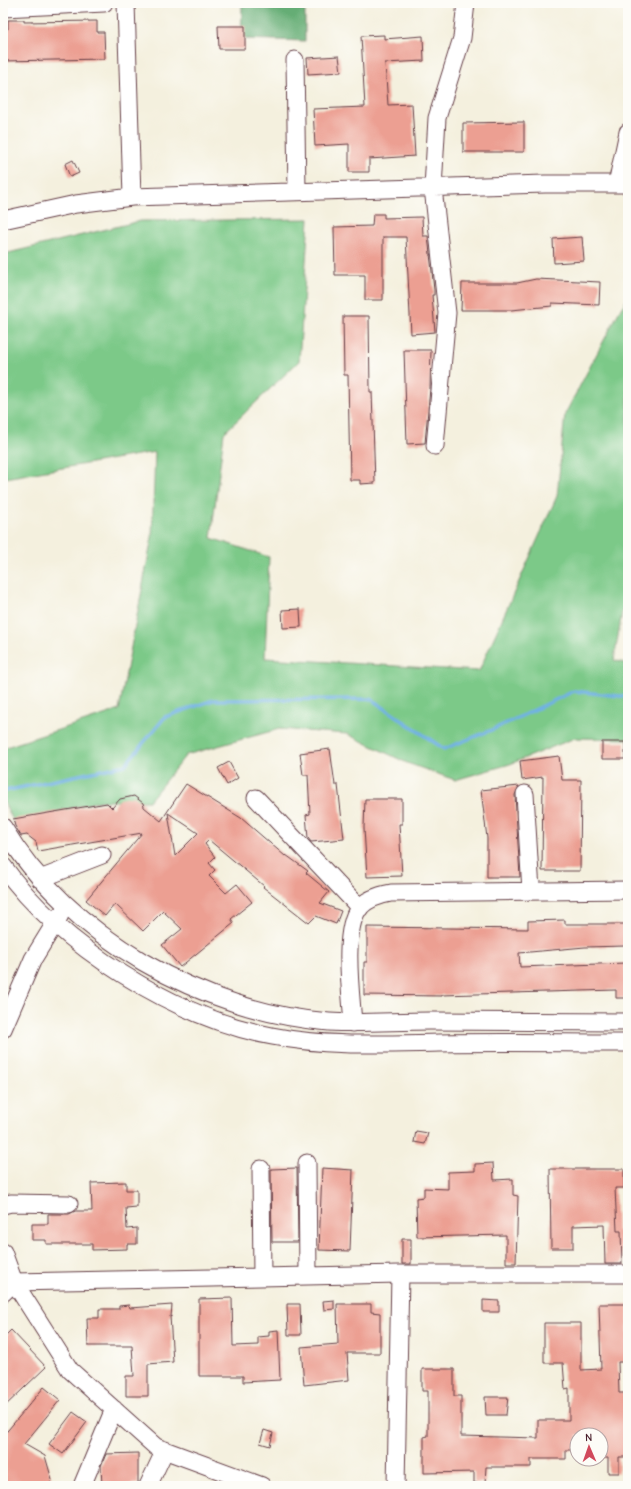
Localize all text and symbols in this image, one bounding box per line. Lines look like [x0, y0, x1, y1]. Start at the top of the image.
north arrow [569, 1427, 609, 1467]
text: N [585, 1431, 592, 1444]

